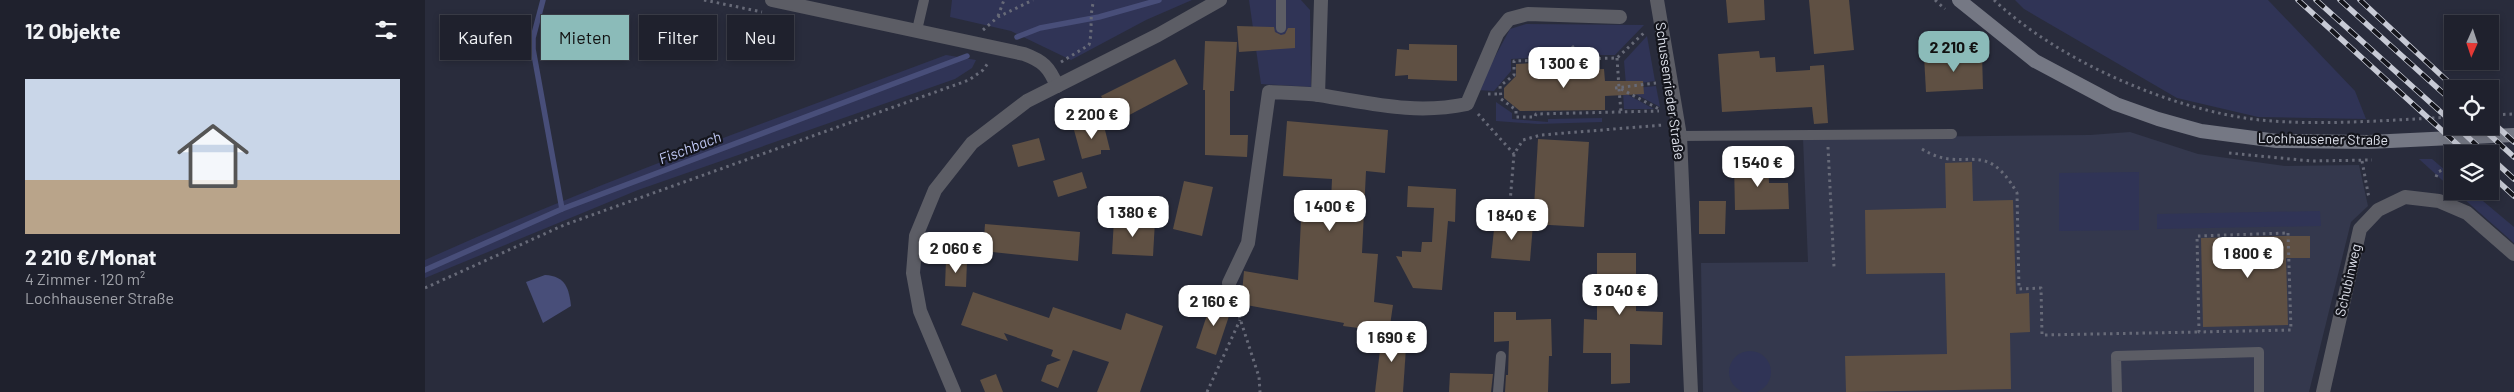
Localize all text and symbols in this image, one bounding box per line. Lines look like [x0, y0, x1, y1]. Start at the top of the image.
chip: Kaufen [440, 15, 531, 60]
chip: Mieten [541, 15, 629, 60]
chip: Filter [639, 15, 717, 60]
chip: Neu [727, 15, 794, 60]
north arrow [2444, 15, 2499, 70]
map controls [2444, 15, 2499, 200]
icon: filters [372, 16, 400, 44]
text: 12 Objekte [25, 18, 121, 43]
street label: Schussenrieder Straße [1652, 21, 1689, 161]
pin: 2 210 € [1908, 30, 2000, 73]
text: 2 210 € [1929, 37, 1979, 56]
pin: 1 300 € [1518, 46, 1610, 89]
text: 1 300 € [1539, 53, 1589, 72]
button: locate [2444, 80, 2499, 135]
pin: 2 200 € [1046, 98, 1138, 140]
text: 2 200 € [1066, 104, 1118, 123]
icon: home [168, 111, 258, 201]
water label: Fischbach [656, 127, 724, 167]
street label: Lochhausener Straße [2258, 129, 2388, 148]
button: layers [2444, 145, 2499, 200]
pin: 1 540 € [1712, 146, 1804, 188]
text: 1 540 € [1733, 152, 1783, 171]
pin: 1 400 € [1284, 190, 1376, 232]
pin: 1 380 € [1087, 196, 1179, 238]
text: 1 400 € [1305, 196, 1355, 215]
pin: 1 840 € [1466, 198, 1558, 241]
text: 1 380 € [1109, 202, 1157, 221]
text: 1 840 € [1487, 205, 1537, 224]
pin: 2 060 € [910, 232, 1002, 274]
pin: 1 800 € [2202, 236, 2294, 279]
text: 2 060 € [930, 238, 982, 257]
street label: Schubinweg [2331, 242, 2364, 318]
text: 1 800 € [2223, 243, 2273, 262]
text: 2 210 €/Monat [25, 244, 156, 269]
text: 4 Zimmer · 120 m² [25, 269, 145, 288]
pin: 3 040 € [1574, 274, 1666, 316]
text: 3 040 € [1593, 280, 1647, 299]
pin: 2 160 € [1168, 284, 1260, 327]
text: Lochhausener Straße [25, 288, 174, 307]
text: 2 160 € [1190, 291, 1238, 310]
pin: 1 690 € [1346, 320, 1438, 363]
text: 1 690 € [1368, 327, 1416, 346]

